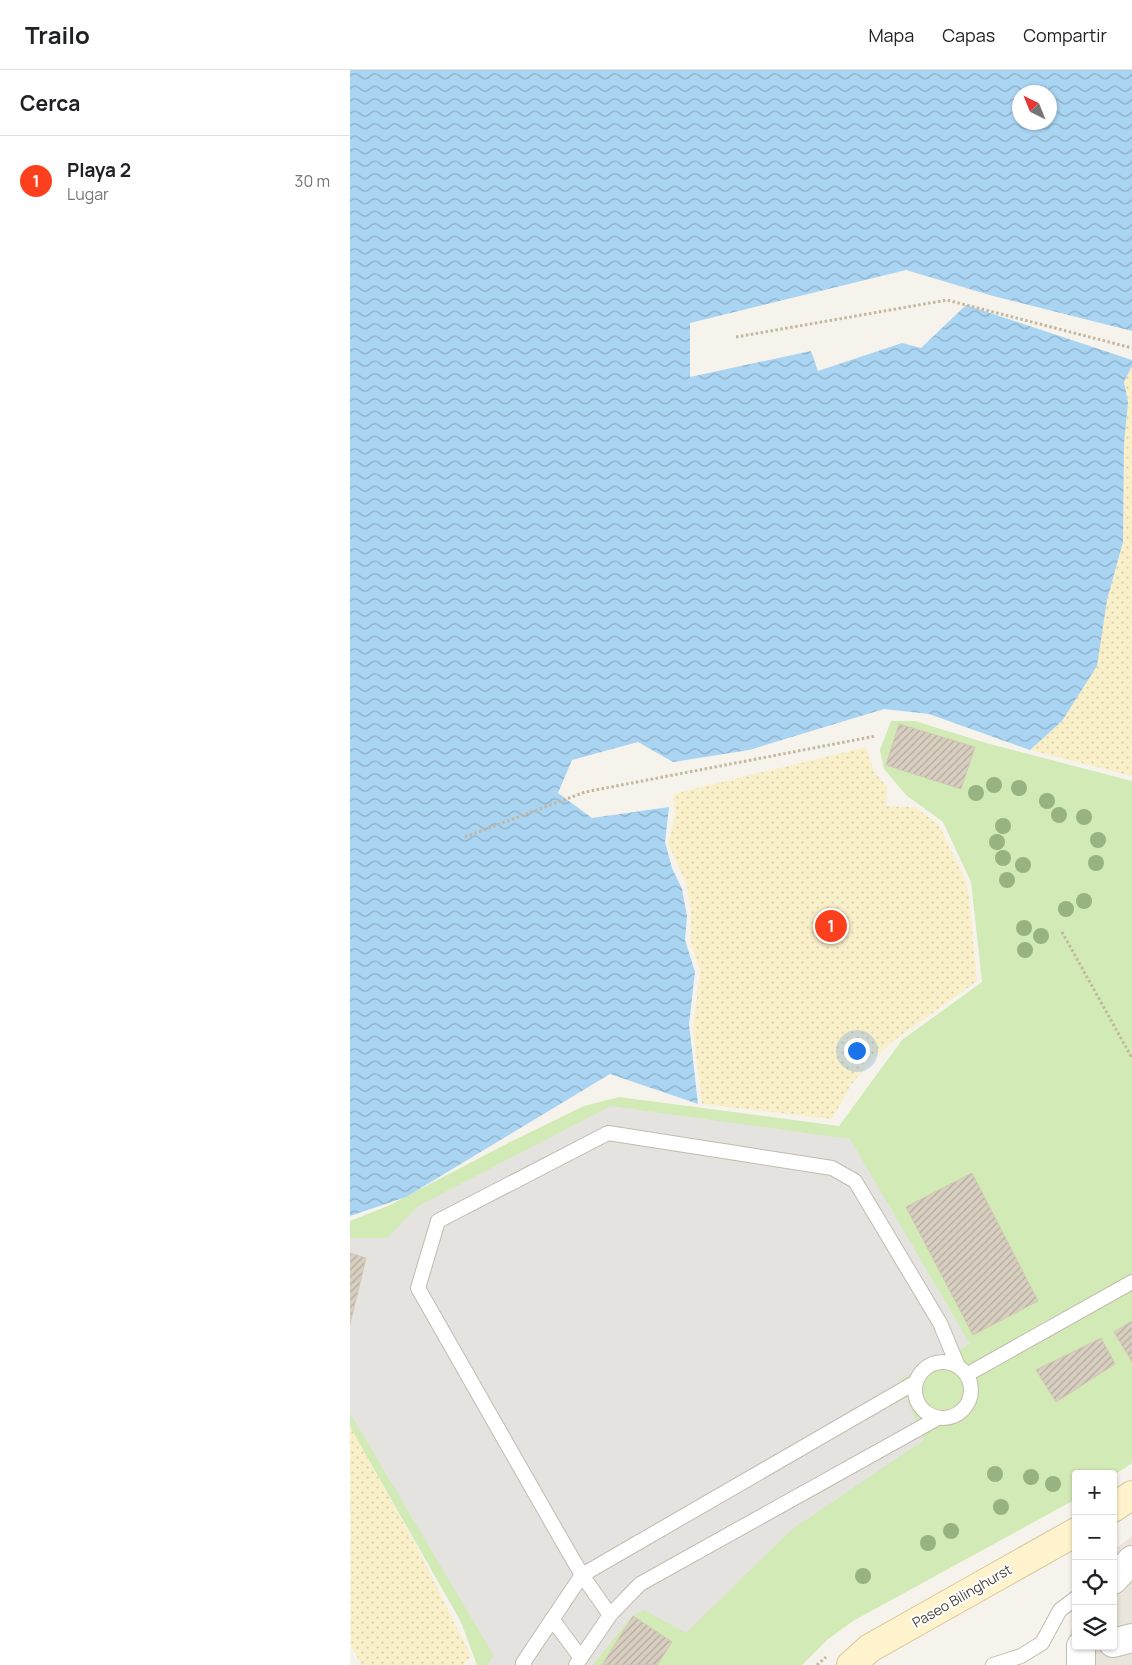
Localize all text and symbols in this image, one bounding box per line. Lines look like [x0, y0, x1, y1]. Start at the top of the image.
text: Trailo [25, 18, 90, 51]
text: Mapa [868, 23, 914, 47]
text: Capas [942, 23, 995, 47]
text: Compartir [1023, 23, 1107, 47]
north arrow [1012, 85, 1057, 130]
text: Cerca [20, 89, 80, 117]
text: Playa 2 [67, 157, 131, 183]
text: 1 [32, 170, 40, 192]
text: 30 m [295, 170, 330, 192]
text: Lugar [67, 183, 109, 205]
pin: 1 [815, 907, 847, 945]
your location [844, 1038, 870, 1064]
map controls [1072, 1470, 1117, 1650]
button: + [1072, 1470, 1117, 1515]
button: − [1072, 1515, 1117, 1560]
street label: Paseo Bilinghurst [909, 1559, 1015, 1632]
button: locate [1072, 1560, 1117, 1605]
button: layers [1072, 1605, 1117, 1650]

